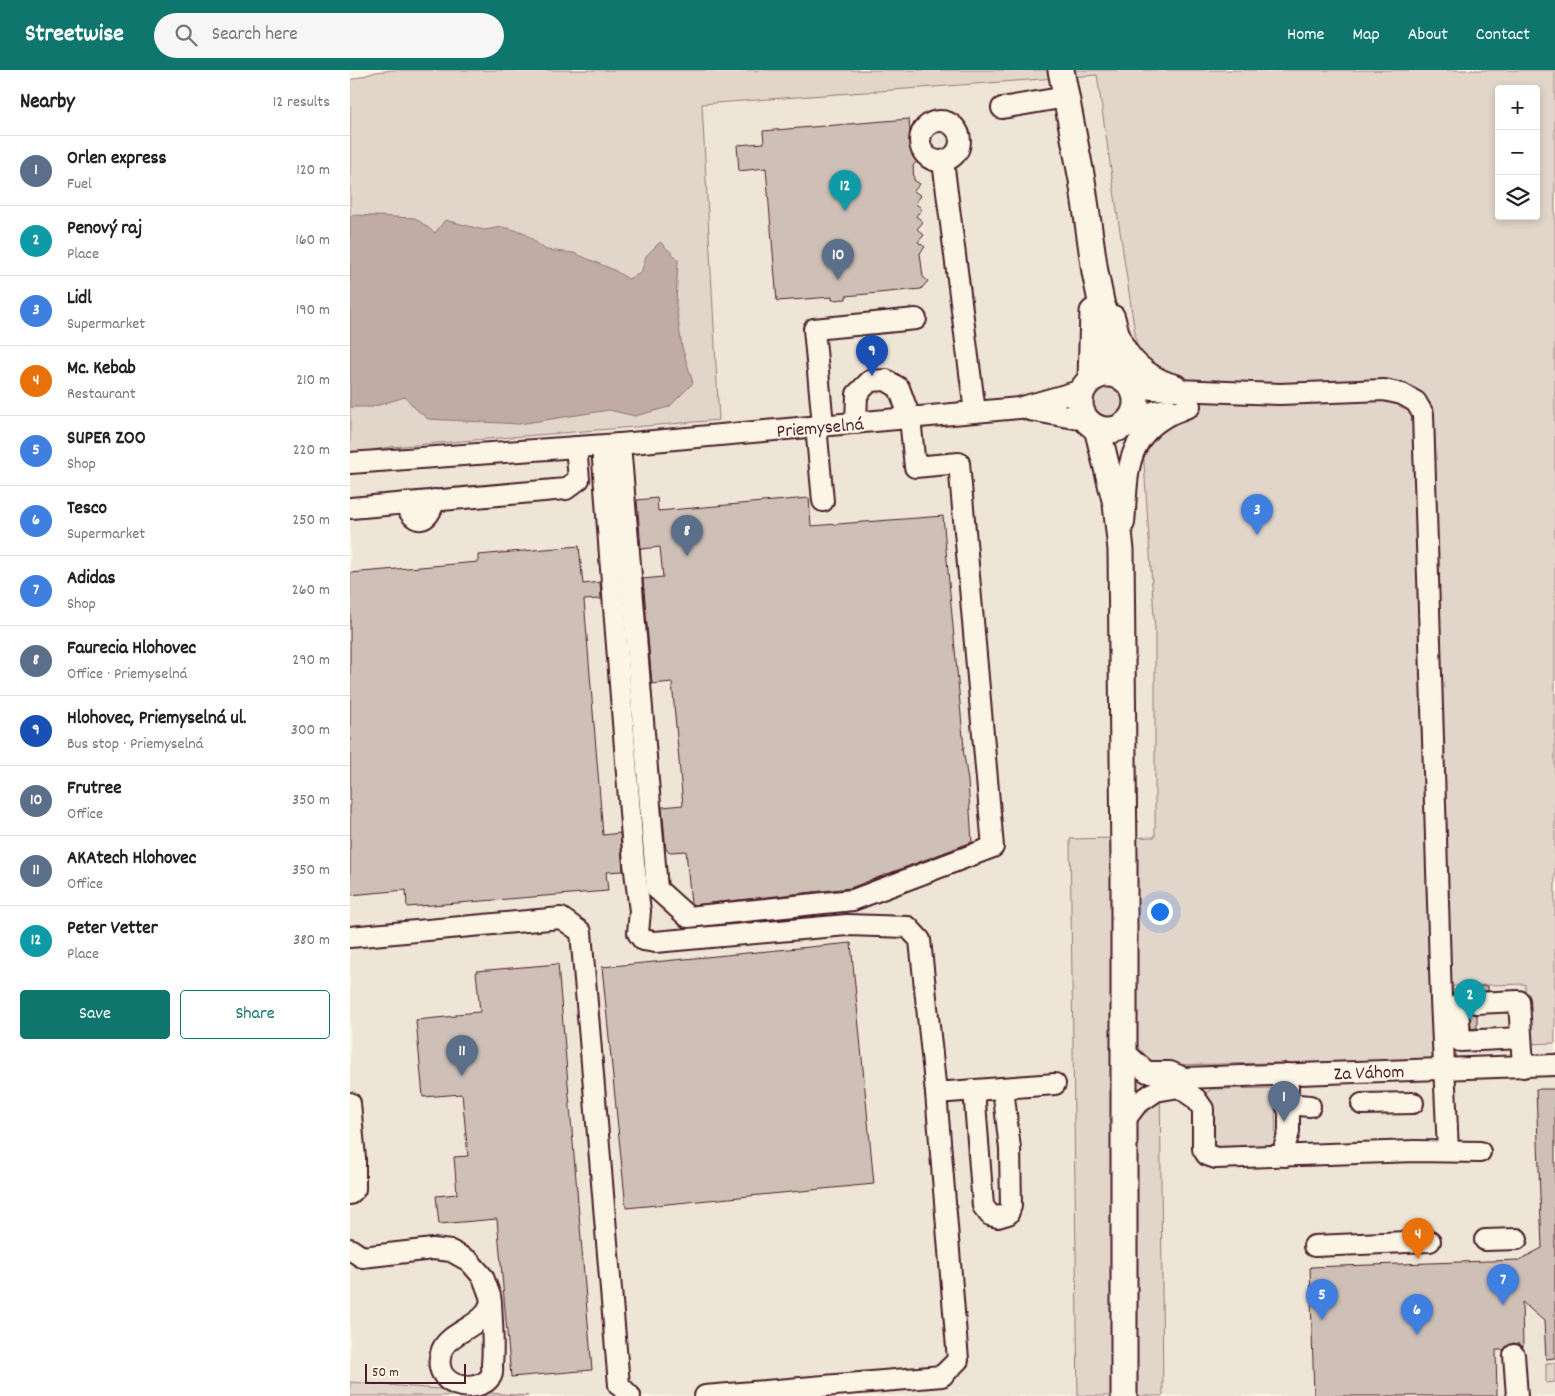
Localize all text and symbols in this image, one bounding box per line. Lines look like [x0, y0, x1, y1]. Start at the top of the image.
search box [154, 13, 504, 58]
text: Streetwise [25, 18, 124, 52]
icon: search [172, 21, 200, 49]
text: Search here [212, 22, 298, 49]
text: Home [1287, 23, 1324, 48]
text: Map [1352, 23, 1380, 48]
text: About [1408, 23, 1448, 48]
text: Contact [1476, 23, 1530, 48]
map controls [1495, 85, 1540, 220]
button: + [1495, 85, 1540, 130]
text: Nearby [20, 88, 75, 118]
text: 12 results [273, 91, 330, 114]
button: − [1495, 130, 1540, 175]
text: Orlen express [67, 146, 167, 173]
text: 1 [34, 159, 38, 182]
text: 120 m [296, 159, 330, 182]
pin: 12 [829, 170, 861, 211]
text: Fuel [67, 173, 92, 196]
button: layers [1495, 175, 1540, 220]
text: Penový raj [67, 216, 142, 243]
text: 2 [33, 229, 40, 252]
text: 160 m [295, 229, 330, 252]
pin: 10 [822, 239, 854, 280]
text: Place [67, 243, 99, 266]
text: Lidl [67, 286, 92, 313]
text: 3 [32, 299, 40, 322]
text: 190 m [296, 299, 330, 322]
text: Supermarket [67, 313, 145, 336]
pin: 9 [856, 335, 888, 376]
text: Mc. Kebab [67, 356, 136, 383]
text: 4 [33, 369, 39, 392]
text: 210 m [296, 369, 330, 392]
text: Restaurant [67, 383, 136, 406]
street label: Priemyselná [776, 412, 866, 447]
text: SUPER ZOO [67, 426, 146, 453]
text: 5 [32, 439, 40, 462]
text: 220 m [293, 439, 330, 462]
text: Shop [67, 453, 96, 476]
pin: 3 [1241, 494, 1273, 535]
text: Tesco [67, 496, 107, 523]
text: 6 [32, 509, 40, 532]
text: 250 m [292, 509, 330, 532]
pin: 8 [671, 515, 703, 556]
text: Supermarket [67, 523, 145, 546]
text: Adidas [67, 566, 116, 593]
text: 7 [33, 579, 39, 602]
text: 260 m [292, 579, 330, 602]
text: Shop [67, 593, 96, 616]
text: Faurecia Hlohovec [67, 636, 196, 663]
text: 8 [33, 649, 39, 672]
text: 290 m [292, 649, 330, 672]
text: Office · Priemyselná [67, 663, 188, 686]
text: Hlohovec, Priemyselná ul. [67, 706, 246, 733]
text: 9 [32, 719, 40, 742]
text: 300 m [291, 719, 330, 742]
text: Bus stop · Priemyselná [67, 733, 204, 756]
text: Frutree [67, 776, 122, 803]
text: 10 [30, 789, 42, 812]
text: 350 m [292, 789, 330, 812]
text: Office [67, 803, 103, 826]
text: AKAtech Hlohovec [67, 846, 196, 873]
text: 11 [32, 859, 40, 882]
text: 350 m [292, 859, 330, 882]
text: Office [67, 873, 103, 896]
your location [1147, 899, 1173, 925]
text: Peter Vetter [67, 916, 158, 943]
text: 12 [31, 929, 41, 952]
text: 380 m [293, 929, 330, 952]
text: Place [67, 943, 99, 966]
pin: 2 [1454, 979, 1486, 1020]
button: Save [20, 990, 170, 1039]
button: Share [180, 990, 330, 1039]
pin: 11 [446, 1035, 478, 1076]
street label: Za Váhom [1333, 1060, 1405, 1089]
pin: 1 [1268, 1081, 1300, 1122]
pin: 4 [1402, 1218, 1434, 1259]
pin: 7 [1487, 1264, 1519, 1305]
pin: 5 [1306, 1279, 1338, 1320]
pin: 6 [1401, 1294, 1433, 1335]
scale bar [365, 1361, 466, 1384]
text: 50 m [372, 1363, 399, 1383]

